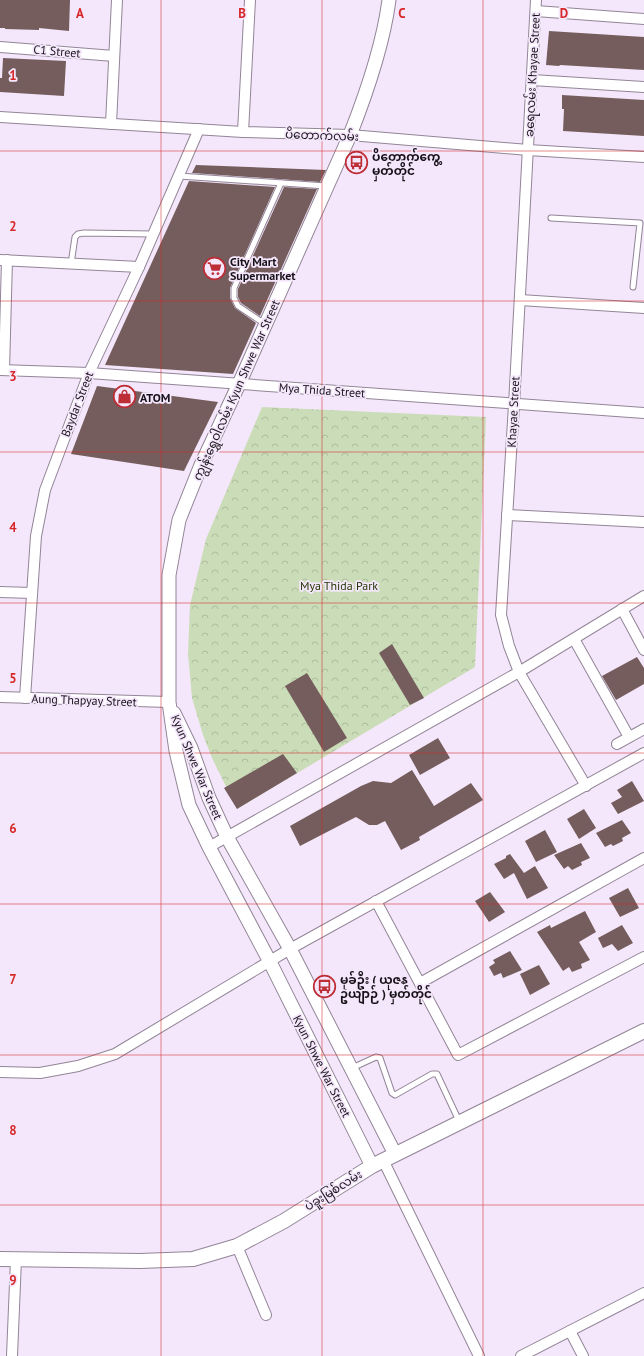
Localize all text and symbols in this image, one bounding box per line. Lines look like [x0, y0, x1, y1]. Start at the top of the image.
text: A [76, 5, 84, 22]
text: B [238, 5, 246, 22]
text: C [398, 5, 406, 22]
text: D [560, 5, 568, 22]
street label: ခရေလမ်း Khayae Street [520, 13, 546, 138]
street label: C1 Street [33, 41, 81, 61]
text: 1 [9, 67, 17, 84]
street label: ပိတောက်လမ်း [285, 125, 359, 144]
place label: ပိတောက်ကွေ့ မှတ်တိုင် [372, 147, 443, 182]
bus stop icon: ပိတောက်ကွေ့ မှတ်တိုင် [343, 150, 369, 176]
text: 2 [9, 218, 17, 235]
place label: City Mart Supermarket [230, 254, 296, 283]
supermarket icon: City Mart Supermarket [202, 255, 228, 281]
street label: ကျွန်းရွှေဝါလမ်း Kyun Shwe War Street [188, 297, 286, 484]
text: 3 [9, 368, 17, 385]
street label: Baydar Street [58, 369, 96, 439]
street label: Khayae Street [504, 376, 522, 448]
street label: Mya Thida Street [278, 379, 366, 401]
shop icon: ATOM [111, 384, 137, 410]
place label: ATOM [140, 390, 170, 405]
text: 4 [9, 519, 17, 536]
park label: Mya Thida Park [300, 578, 378, 593]
text: 5 [9, 670, 17, 687]
street label: Aung Thapyay Street [31, 691, 137, 709]
street label: Kyun Shwe War Street [168, 712, 226, 822]
text: 6 [9, 820, 17, 837]
place label: မုခ်ဦး ( ယုဇန ဥယျာဉ် ) မှတ်တိုင် [340, 970, 432, 1005]
text: 7 [9, 971, 17, 988]
bus stop icon: မုခ်ဦး ( ယုဇန ဥယျာဉ် ) မှတ်တိုင် [312, 973, 338, 999]
street label: Kyun Shwe War Street [290, 1012, 354, 1120]
text: 8 [9, 1122, 17, 1139]
street label: ပဲခူးမြစ်လမ်း [301, 1166, 366, 1216]
text: 9 [9, 1272, 17, 1289]

